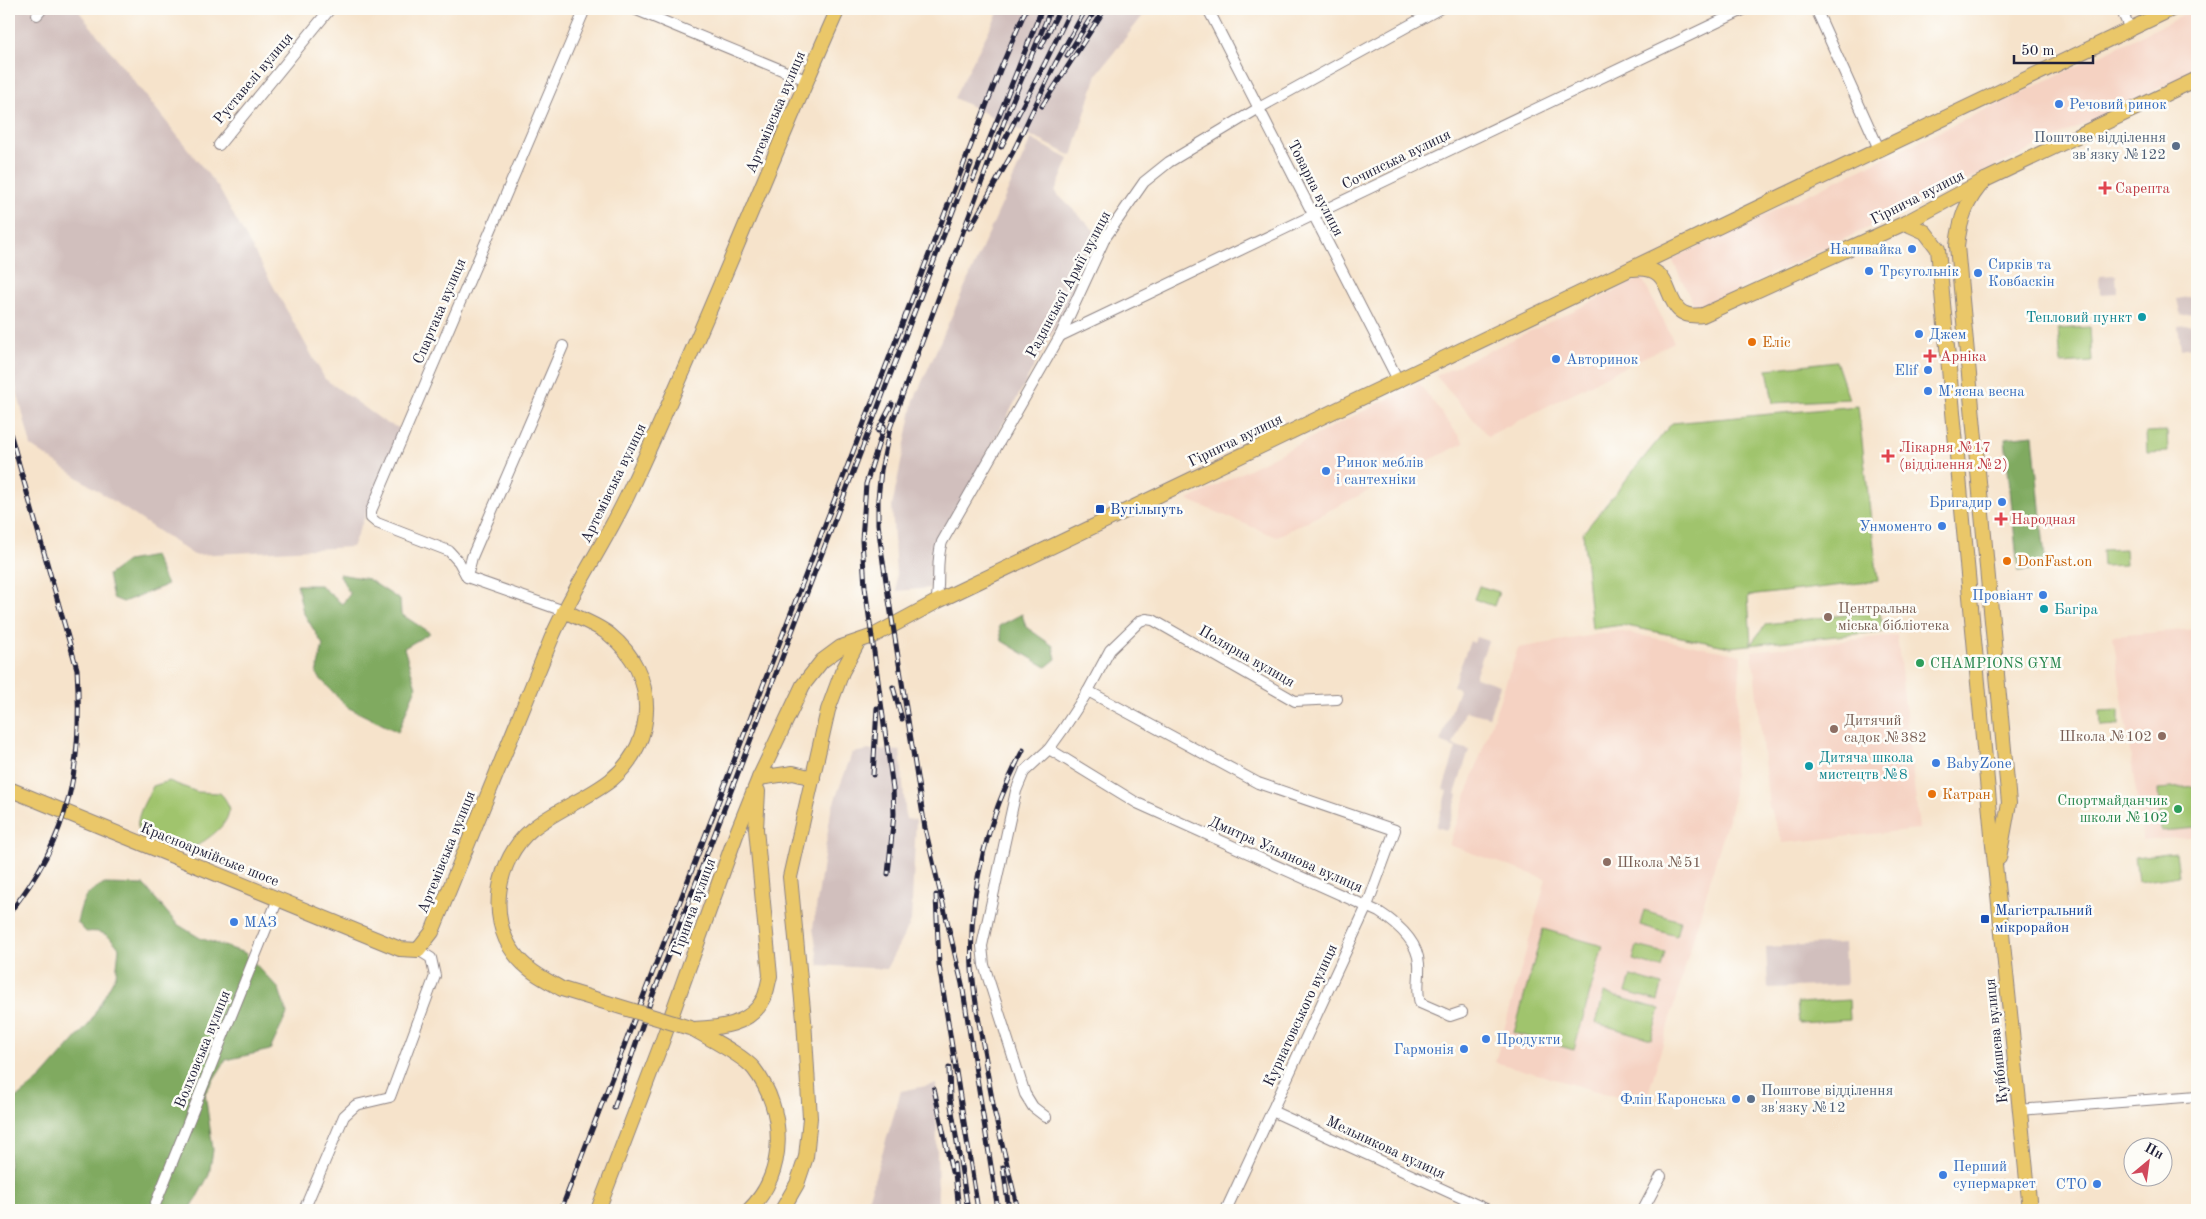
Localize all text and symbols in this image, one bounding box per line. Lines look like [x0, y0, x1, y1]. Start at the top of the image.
street label: Руставелі вулиця [212, 30, 297, 128]
scale bar [2014, 32, 2092, 64]
text: 50 m [2021, 44, 2055, 59]
street label: Артемівська вулиця [744, 49, 809, 176]
marker: Речовий ринок [2053, 98, 2065, 110]
place label: Речовий ринок [2069, 98, 2167, 113]
street label: Сочинська вулиця [1340, 127, 1454, 193]
place label: Поштове відділення зв'язку №122 [2034, 131, 2166, 163]
street label: Товарна вулиця [1284, 138, 1345, 239]
marker: Поштове відділення зв'язку №122 [2170, 140, 2182, 152]
street label: Гірнича вулиця [1868, 168, 1967, 228]
marker: Сарепта [2099, 182, 2111, 194]
place label: Сарепта [2115, 182, 2170, 197]
street label: Радянської Армії вулиця [1024, 209, 1114, 360]
place label: Наливайка [1830, 243, 1903, 258]
marker: Наливайка [1906, 243, 1918, 255]
street label: Спартака вулиця [411, 256, 469, 367]
place label: Сирків та Ковбаскін [1988, 258, 2055, 290]
marker: Трєугольнік [1863, 265, 1875, 277]
place label: Трєугольнік [1879, 265, 1959, 280]
marker: Сирків та Ковбаскін [1972, 267, 1984, 279]
place label: Тепловий пункт [2026, 311, 2132, 326]
marker: Тепловий пункт [2136, 311, 2148, 323]
marker: Джем [1913, 328, 1925, 340]
place label: Джем [1929, 328, 1967, 343]
marker: Еліс [1746, 336, 1758, 348]
place label: Еліс [1762, 336, 1791, 351]
marker: Арніка [1924, 350, 1936, 362]
place label: Арніка [1940, 350, 1987, 365]
marker: Авторинок [1550, 353, 1562, 365]
place label: Авторинок [1566, 353, 1639, 368]
place label: Elif [1895, 364, 1919, 379]
marker: Elif [1922, 364, 1934, 376]
marker: М'ясна весна [1922, 385, 1934, 397]
place label: М'ясна весна [1938, 385, 2025, 400]
street label: Гірнича вулиця [1186, 412, 1285, 471]
street label: Артемівська вулиця [579, 421, 650, 546]
place label: Лікарня №17 (відділення №2) [1899, 441, 2008, 473]
marker: Лікарня №17 (відділення №2) [1881, 449, 1895, 463]
place label: Ринок меблів і сантехніки [1336, 456, 1423, 488]
marker: Ринок меблів і сантехніки [1320, 465, 1332, 477]
place label: Бригадир [1929, 496, 1992, 511]
marker: Бригадир [1996, 496, 2008, 508]
marker: Вугільпуть [1094, 503, 1106, 515]
place label: Вугільпуть [1110, 503, 1183, 518]
marker: Народная [1995, 513, 2007, 525]
place label: Народная [2011, 513, 2076, 528]
place label: Унмоменто [1859, 520, 1932, 535]
marker: Унмоменто [1936, 520, 1948, 532]
marker: DonFast.on [2001, 555, 2013, 567]
place label: DonFast.on [2017, 555, 2092, 570]
place label: Провіант [1972, 589, 2033, 604]
marker: Провіант [2037, 589, 2049, 601]
place label: Центральна міська бібліотека [1838, 602, 1950, 634]
marker: Багіра [2038, 603, 2050, 615]
place label: Багіра [2054, 603, 2098, 618]
marker: Центральна міська бібліотека [1822, 611, 1834, 623]
street label: Полярна вулиця [1196, 624, 1297, 691]
marker: CHAMPIONS GYM [1914, 657, 1926, 669]
place label: CHAMPIONS GYM [1930, 657, 2062, 672]
place label: Дитячий садок №382 [1844, 714, 1927, 746]
marker: Дитячий садок №382 [1828, 723, 1840, 735]
place label: Школа №102 [2059, 730, 2152, 745]
marker: Школа №102 [2156, 730, 2168, 742]
place label: Дитяча школа мистецтв №8 [1819, 751, 1914, 783]
marker: BabyZone [1930, 757, 1942, 769]
place label: BabyZone [1946, 757, 2012, 772]
marker: Дитяча школа мистецтв №8 [1803, 760, 1815, 772]
marker: Катран [1926, 788, 1938, 800]
place label: Катран [1942, 788, 1991, 803]
street label: Артемівська вулиця [416, 789, 479, 916]
place label: Спортмайданчик школи №102 [2057, 794, 2168, 826]
marker: Спортмайданчик школи №102 [2172, 803, 2184, 815]
street label: Дмитра Ульянова вулиця [1206, 815, 1365, 896]
street label: Красноармійське шосе [138, 821, 281, 890]
street label: Гірнича вулиця [670, 856, 719, 958]
marker: Школа №51 [1601, 856, 1613, 868]
place label: Школа №51 [1617, 856, 1701, 871]
place label: Магістральний мікрорайон [1995, 904, 2093, 936]
marker: Магістральний мікрорайон [1979, 913, 1991, 925]
marker: МАЗ [228, 916, 240, 928]
place label: МАЗ [244, 916, 277, 931]
street label: Курнатовського вулиця [1262, 942, 1341, 1089]
street label: Куйбишева вулиця [1983, 977, 2012, 1104]
street label: Волховська вулиця [173, 988, 234, 1110]
marker: Продукти [1480, 1033, 1492, 1045]
place label: Продукти [1496, 1033, 1561, 1048]
place label: Гармонія [1394, 1043, 1454, 1058]
marker: Гармонія [1458, 1043, 1470, 1055]
place label: Поштове відділення зв'язку №12 [1761, 1084, 1893, 1116]
place label: Фліп Каронська [1620, 1093, 1727, 1108]
marker: Фліп Каронська [1730, 1093, 1742, 1105]
marker: Поштове відділення зв'язку №12 [1745, 1093, 1757, 1105]
street label: Мельникова вулиця [1324, 1114, 1447, 1183]
north arrow [2124, 1136, 2174, 1186]
text: Пн [2142, 1141, 2166, 1162]
place label: Перший супермаркет [1953, 1160, 2036, 1192]
marker: Перший супермаркет [1937, 1169, 1949, 1181]
place label: СТО [2056, 1178, 2087, 1193]
marker: СТО [2091, 1178, 2103, 1190]

